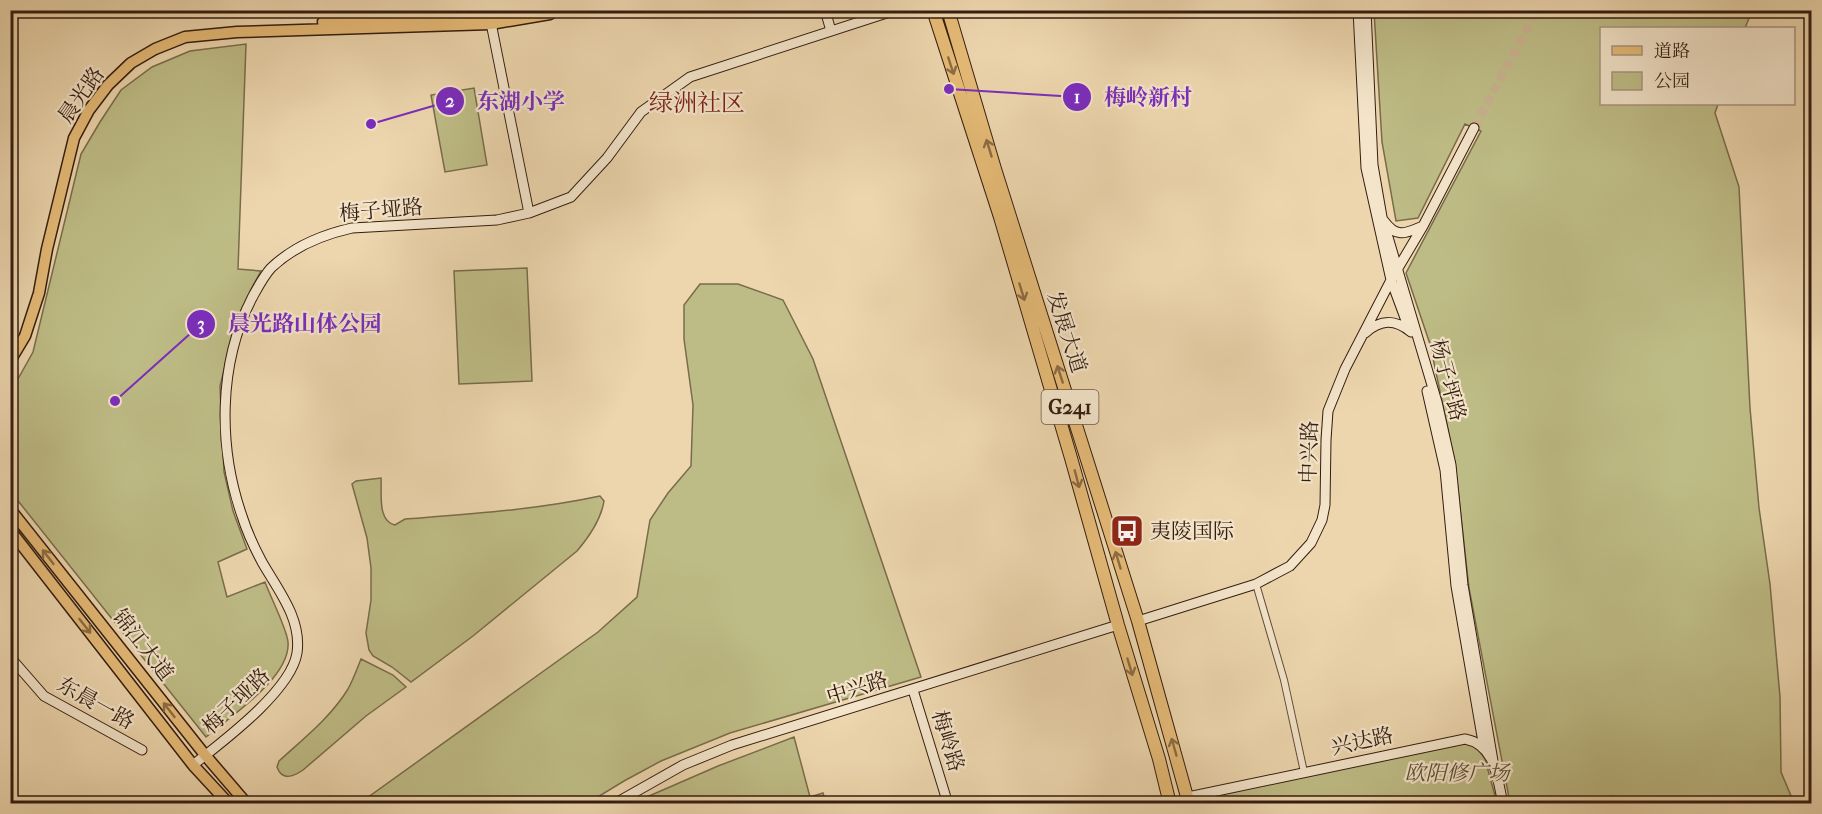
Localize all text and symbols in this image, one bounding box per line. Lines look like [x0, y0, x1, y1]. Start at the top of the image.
legend [1600, 27, 1795, 105]
text: 道路 [1654, 41, 1690, 62]
one-way arrow [946, 56, 957, 75]
street label: 晨光路 [53, 62, 109, 128]
text: 公园 [1654, 71, 1690, 92]
callout: 梅岭新村 [1062, 77, 1204, 117]
callout: 东湖小学 [435, 81, 577, 121]
text: 梅岭新村 [1104, 85, 1192, 111]
text: 1 [1074, 87, 1080, 108]
text: 东湖小学 [477, 89, 565, 115]
district label: 绿洲社区 [649, 89, 745, 117]
text: 2 [445, 91, 455, 112]
one-way arrow [983, 139, 994, 158]
street label: 梅子垭路 [338, 194, 424, 226]
one-way arrow [1017, 282, 1028, 301]
street label: 发展大道 [1043, 288, 1091, 376]
callout: 晨光路山体公园 [186, 304, 394, 344]
text: 晨光路山体公园 [228, 311, 382, 337]
text: 3 [197, 314, 205, 335]
street label: 杨子坪路 [1426, 336, 1470, 424]
one-way arrow [1054, 365, 1065, 384]
road number: G241 [1042, 390, 1098, 424]
street label: 中兴路 [1296, 420, 1322, 484]
one-way arrow [1072, 469, 1084, 488]
bus stop icon: 夷陵国际 [1109, 513, 1145, 549]
place label: 夷陵国际 [1150, 519, 1234, 543]
one-way arrow [42, 549, 55, 565]
one-way arrow [1112, 551, 1123, 570]
street label: 锦江大道 [108, 605, 178, 685]
one-way arrow [78, 618, 91, 634]
one-way arrow [1125, 657, 1136, 676]
street label: 梅子垭路 [197, 663, 275, 739]
street label: 中兴路 [823, 667, 891, 709]
street label: 东晨一路 [53, 672, 139, 734]
one-way arrow [163, 702, 176, 718]
street label: 梅岭路 [927, 707, 969, 775]
street label: 兴达路 [1329, 723, 1395, 759]
one-way arrow [1168, 738, 1179, 757]
park label: 欧阳修广场 [1405, 761, 1511, 785]

